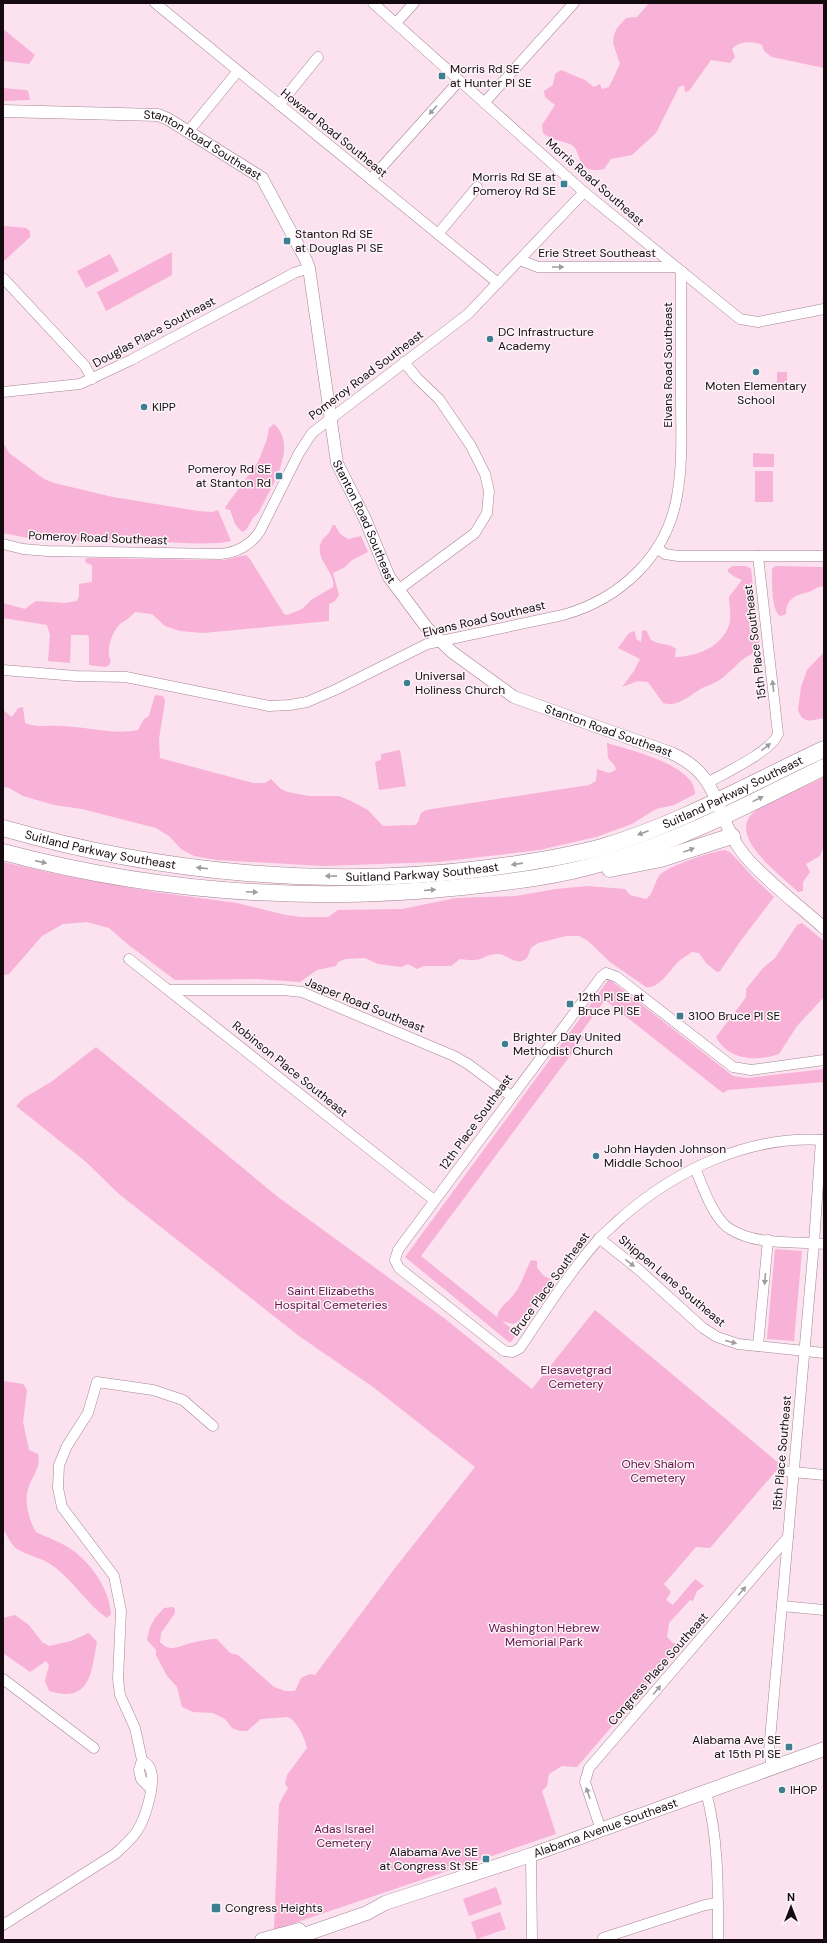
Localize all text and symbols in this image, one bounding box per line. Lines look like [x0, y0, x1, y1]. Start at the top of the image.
place label: Morris Rd SE at Hunter Pl SE [450, 61, 532, 91]
marker: Morris Rd SE at Hunter Pl SE [437, 71, 447, 81]
street label: Howard Road Southeast [277, 85, 391, 181]
one-way arrow [429, 104, 438, 115]
street label: Stanton Road Southeast [143, 107, 265, 184]
street label: Morris Road Southeast [542, 135, 648, 229]
place label: Morris Rd SE at Pomeroy Rd SE [472, 169, 556, 199]
marker: Morris Rd SE at Pomeroy Rd SE [559, 179, 569, 189]
place label: Stanton Rd SE at Douglas Pl SE [295, 226, 383, 256]
marker: Stanton Rd SE at Douglas Pl SE [282, 236, 292, 246]
street label: Erie Street Southeast [538, 245, 656, 261]
one-way arrow [552, 264, 565, 270]
street label: Douglas Place Southeast [90, 293, 218, 371]
street label: Elvans Road Southeast [660, 302, 676, 428]
place label: DC Infrastructure Academy [498, 324, 594, 354]
street label: Pomeroy Road Southeast [305, 326, 427, 423]
marker: DC Infrastructure Academy [485, 334, 495, 344]
marker: Moten Elementary School [751, 367, 761, 377]
place label: Moten Elementary School [705, 378, 807, 408]
place label: KIPP [152, 399, 176, 415]
marker: KIPP [139, 402, 149, 412]
street label: Stanton Road Southeast [329, 457, 399, 587]
place label: Pomeroy Rd SE at Stanton Rd [188, 461, 271, 491]
marker: Pomeroy Rd SE at Stanton Rd [274, 471, 284, 481]
street label: Pomeroy Road Southeast [28, 528, 168, 548]
street label: 15th Place Southeast [740, 584, 770, 700]
street label: Elvans Road Southeast [421, 597, 547, 641]
place label: Universal Holiness Church [415, 668, 505, 698]
marker: Universal Holiness Church [402, 678, 412, 688]
one-way arrow [770, 680, 776, 692]
street label: Stanton Road Southeast [542, 701, 675, 761]
one-way arrow [760, 743, 771, 752]
street label: Suitland Parkway Southeast [660, 752, 806, 833]
one-way arrow [753, 796, 764, 802]
street label: Suitland Parkway Southeast [23, 826, 177, 873]
one-way arrow [636, 830, 648, 836]
one-way arrow [683, 847, 695, 853]
one-way arrow [35, 859, 47, 865]
street label: Suitland Parkway Southeast [346, 859, 500, 885]
one-way arrow [511, 861, 523, 867]
one-way arrow [196, 865, 208, 871]
one-way arrow [324, 873, 337, 879]
one-way arrow [424, 887, 436, 894]
one-way arrow [246, 889, 258, 896]
street label: Jasper Road Southeast [303, 974, 428, 1037]
place label: 12th Pl SE at Bruce Pl SE [578, 989, 645, 1019]
marker: 12th Pl SE at Bruce Pl SE [565, 999, 575, 1009]
place label: 3100 Bruce Pl SE [688, 1008, 780, 1024]
marker: 3100 Bruce Pl SE [675, 1011, 685, 1021]
street label: Robinson Place Southeast [229, 1018, 351, 1121]
place label: Brighter Day United Methodist Church [513, 1029, 621, 1059]
marker: Brighter Day United Methodist Church [500, 1039, 510, 1049]
street label: 12th Place Southeast [436, 1071, 516, 1173]
place label: John Hayden Johnson Middle School [604, 1141, 726, 1171]
marker: John Hayden Johnson Middle School [591, 1151, 601, 1161]
street label: Bruce Place Southeast [507, 1229, 593, 1339]
street label: Shippen Lane Southeast [615, 1232, 729, 1331]
one-way arrow [624, 1258, 635, 1267]
one-way arrow [761, 1273, 768, 1285]
park label: Saint Elizabeths Hospital Cemeteries [274, 1283, 388, 1313]
one-way arrow [725, 1339, 737, 1345]
park label: Elesavetgrad Cemetery [540, 1362, 612, 1392]
street label: 15th Place Southeast [769, 1395, 795, 1511]
park label: Ohev Shalom Cemetery [621, 1456, 695, 1486]
one-way arrow [737, 1585, 746, 1596]
street label: Congress Place Southeast [604, 1609, 712, 1729]
park label: Washington Hebrew Memorial Park [488, 1620, 600, 1650]
one-way arrow [653, 1684, 662, 1695]
place label: Alabama Ave SE at 15th Pl SE [692, 1732, 781, 1762]
marker: Alabama Ave SE at 15th Pl SE [784, 1742, 794, 1752]
place label: IHOP [790, 1782, 817, 1798]
marker: IHOP [777, 1785, 787, 1795]
one-way arrow [585, 1787, 591, 1799]
street label: Alabama Avenue Southeast [531, 1795, 680, 1861]
park label: Adas Israel Cemetery [314, 1821, 374, 1851]
place label: Alabama Ave SE at Congress St SE [380, 1844, 478, 1874]
marker: Alabama Ave SE at Congress St SE [481, 1854, 491, 1864]
north arrow [771, 1887, 811, 1927]
text: N [787, 1890, 795, 1904]
place label: Congress Heights [225, 1900, 323, 1916]
marker: Congress Heights [210, 1902, 222, 1914]

